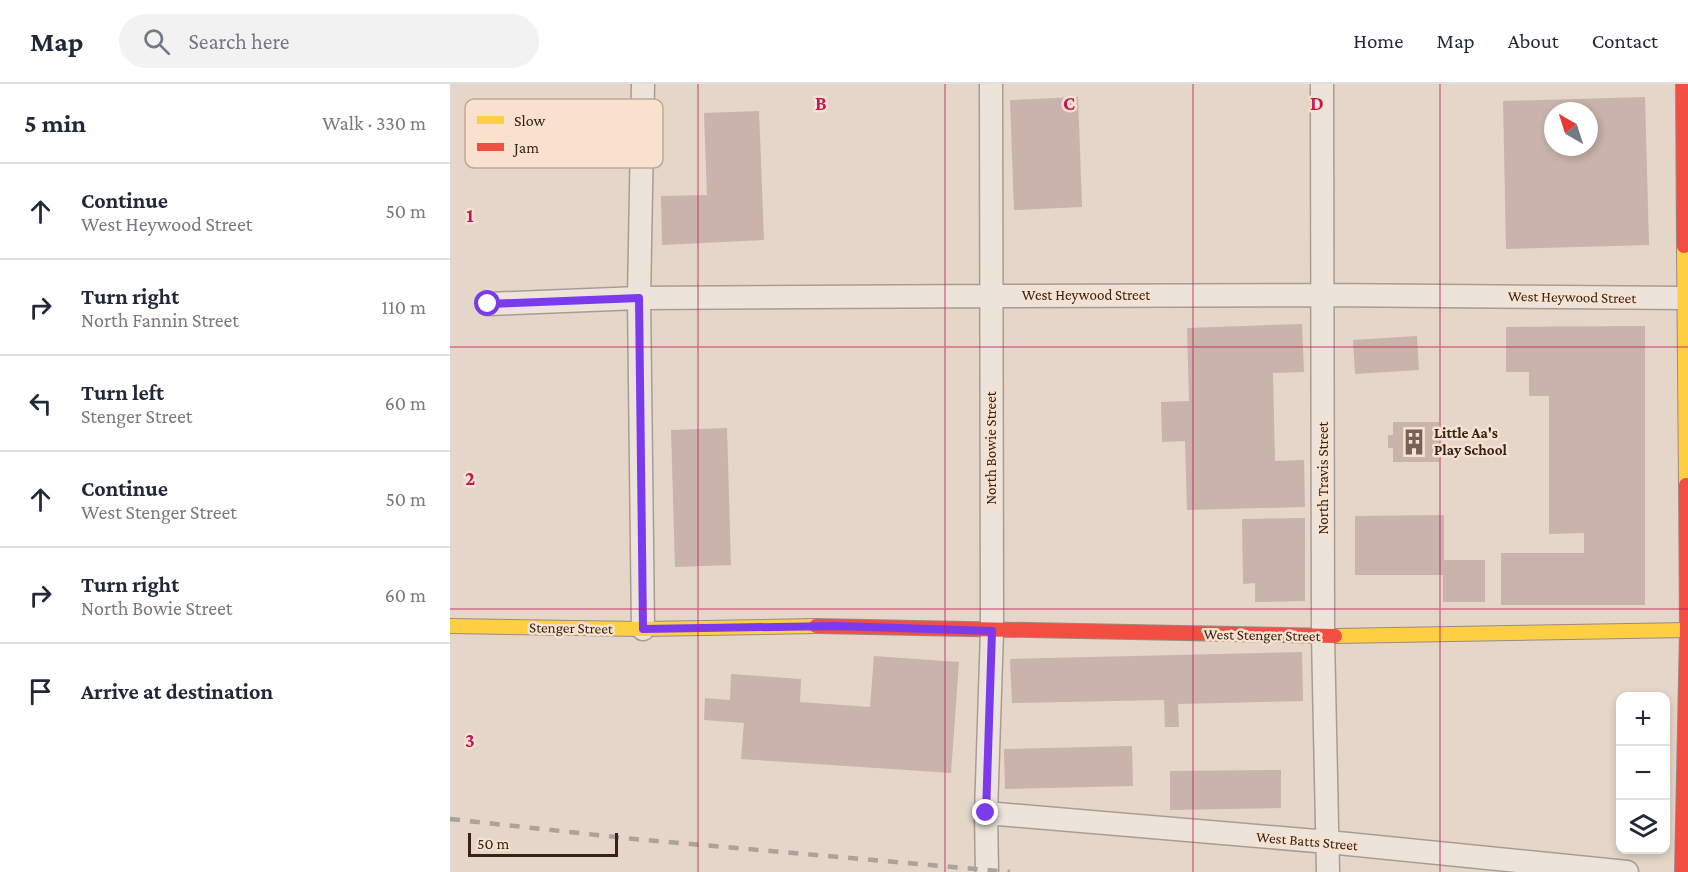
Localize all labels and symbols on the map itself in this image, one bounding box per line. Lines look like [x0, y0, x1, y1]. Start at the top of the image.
text: B [815, 92, 827, 114]
text: C [1063, 92, 1075, 114]
text: D [1310, 92, 1324, 114]
legend [465, 99, 663, 168]
north arrow [1544, 102, 1598, 156]
text: Slow [514, 112, 546, 129]
text: Jam [512, 139, 539, 157]
text: 1 [466, 204, 474, 226]
street label: West Heywood Street [1022, 287, 1151, 304]
street label: West Heywood Street [1508, 288, 1637, 307]
route start [474, 290, 500, 316]
street label: North Bowie Street [983, 390, 999, 505]
street label: North Travis Street [1315, 420, 1331, 535]
place label: Little Aa's Play School [1434, 425, 1507, 458]
building icon: Little Aa's Play School [1399, 427, 1429, 457]
text: 2 [465, 467, 475, 489]
street label: Stenger Street [529, 619, 614, 638]
street label: West Stenger Street [1203, 626, 1322, 645]
text: 3 [465, 729, 475, 751]
route end [972, 799, 998, 825]
street label: West Batts Street [1255, 829, 1360, 854]
scale bar [468, 830, 618, 858]

